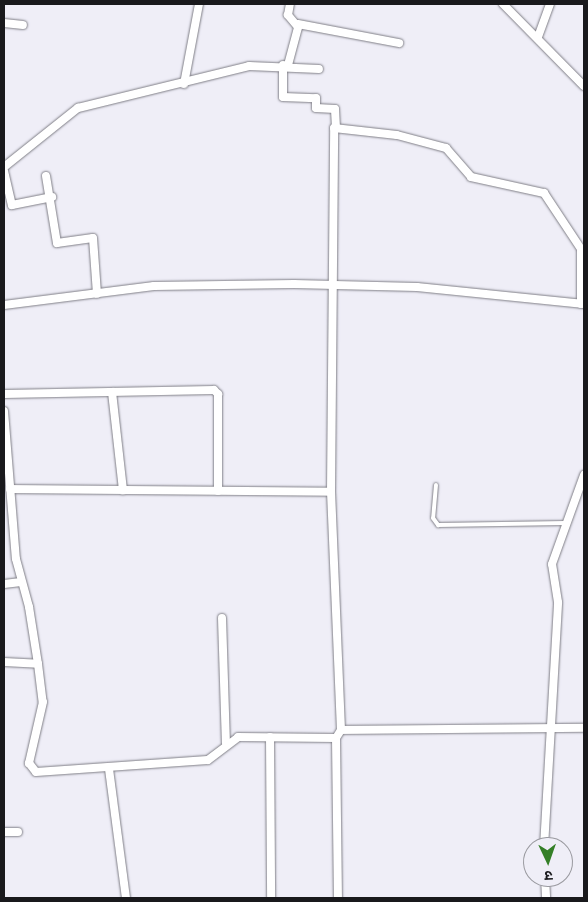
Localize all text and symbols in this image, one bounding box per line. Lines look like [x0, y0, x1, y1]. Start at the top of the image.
north arrow [523, 837, 573, 887]
text: उ [544, 867, 553, 885]

